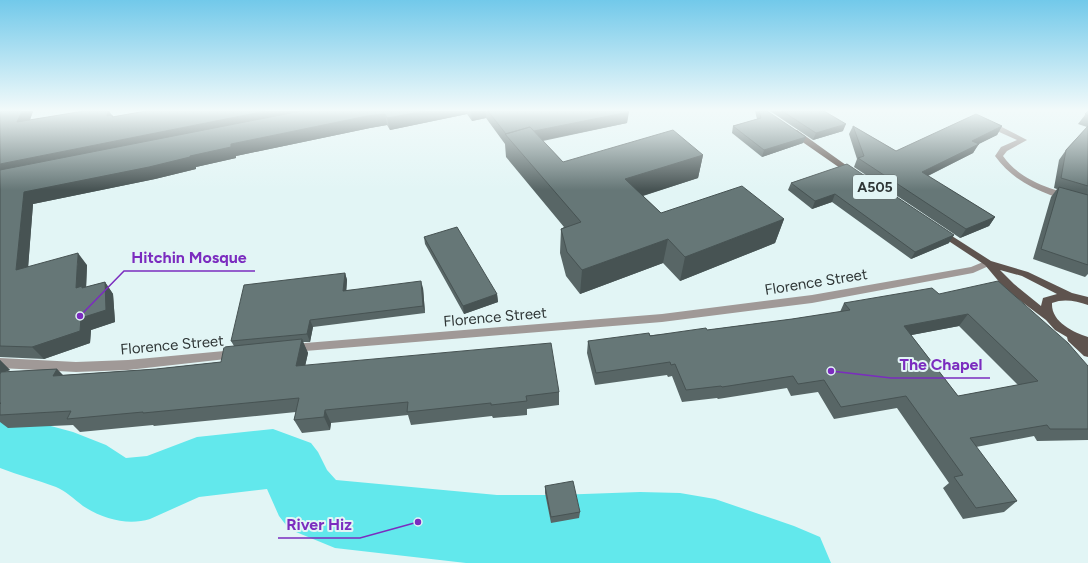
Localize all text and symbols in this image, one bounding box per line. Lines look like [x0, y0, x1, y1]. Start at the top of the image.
road number: A505 [853, 175, 897, 199]
callout: Hitchin Mosque [124, 243, 255, 271]
text: Hitchin Mosque [131, 248, 247, 267]
street label: Florence Street [763, 265, 869, 299]
street label: Florence Street [443, 303, 548, 330]
street label: Florence Street [120, 331, 225, 358]
callout: The Chapel [891, 350, 990, 378]
text: The Chapel [900, 355, 982, 374]
callout: River Hiz [278, 510, 360, 538]
text: River Hiz [286, 515, 352, 534]

